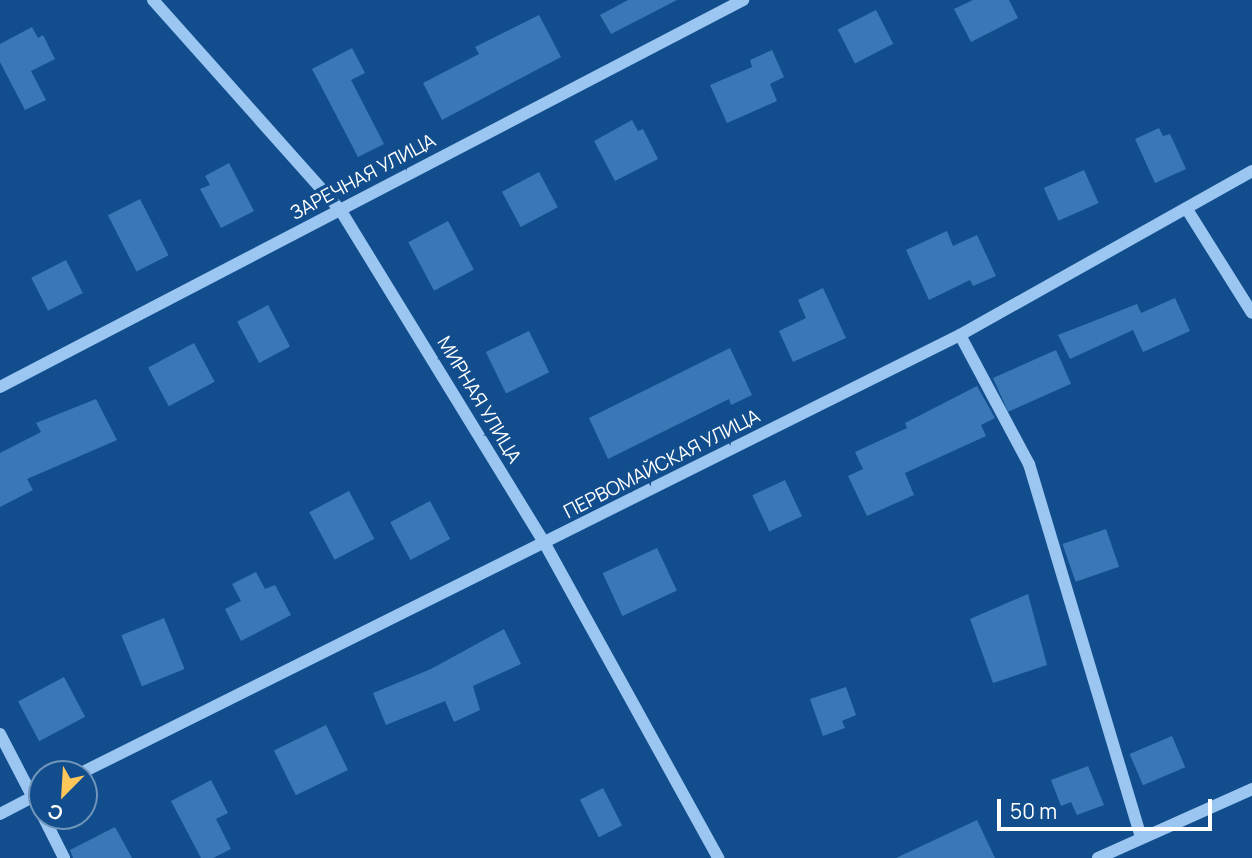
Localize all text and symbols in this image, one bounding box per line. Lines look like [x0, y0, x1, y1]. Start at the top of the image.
street label: ЗАРЕЧНАЯ УЛИЦА [286, 129, 440, 225]
street label: МИРНАЯ УЛИЦА [432, 333, 526, 467]
street label: ПЕРВОМАЙСКАЯ УЛИЦА [560, 405, 764, 523]
north arrow [28, 760, 98, 830]
scale bar [1000, 784, 1215, 828]
text: 50 m [1010, 797, 1057, 825]
text: С [44, 798, 67, 827]

